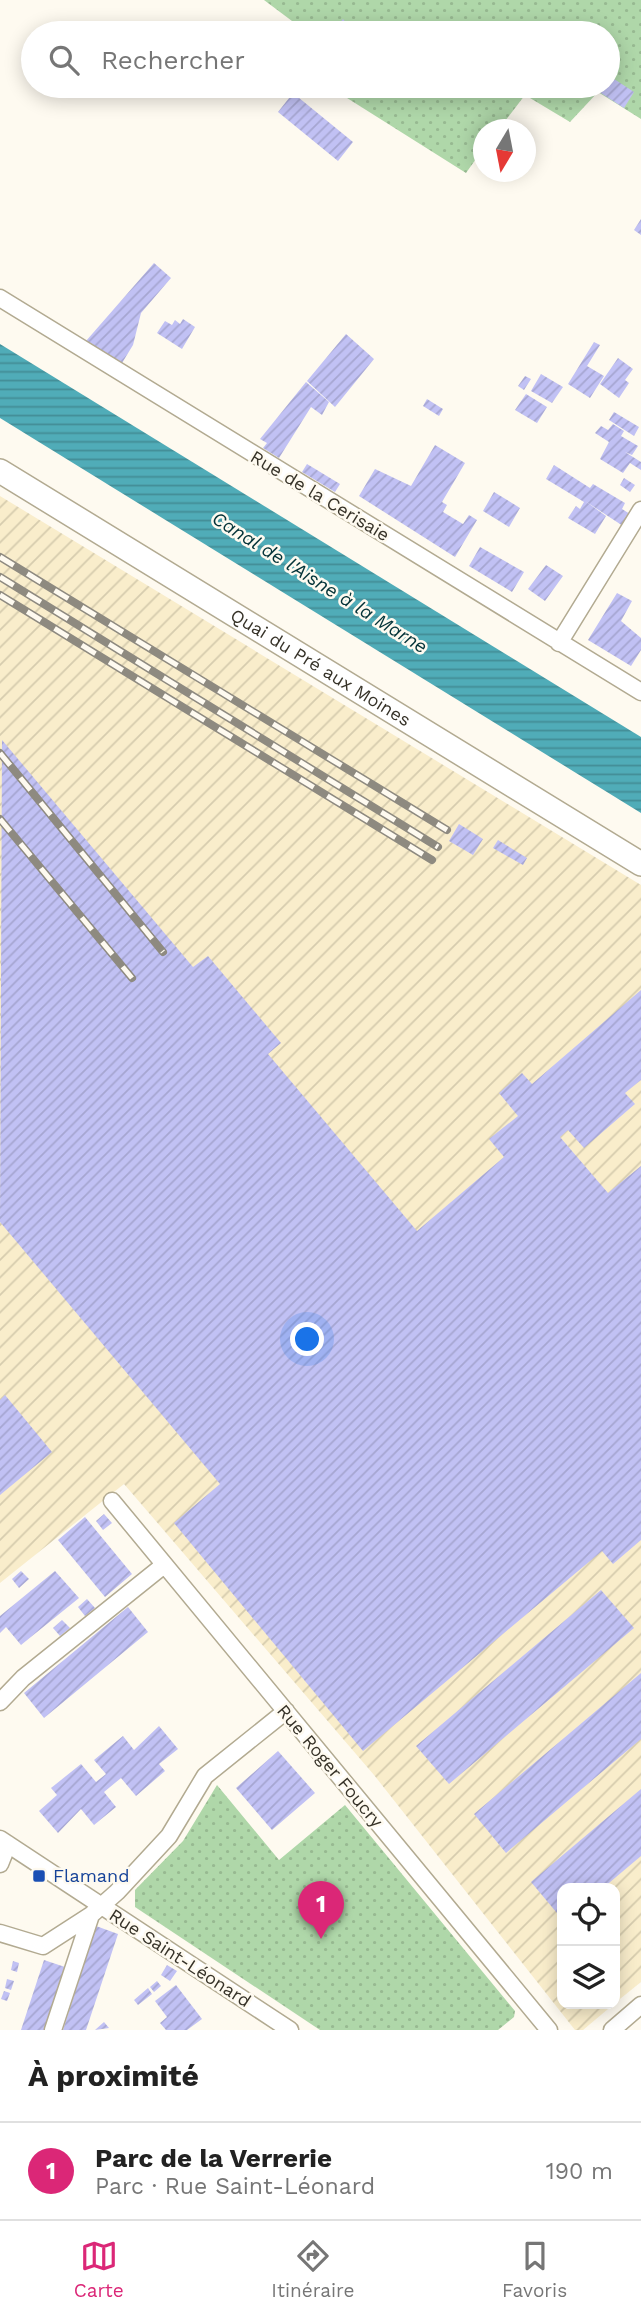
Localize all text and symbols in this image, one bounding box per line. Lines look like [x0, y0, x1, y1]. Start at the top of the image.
search box [21, 21, 620, 98]
icon: search [45, 41, 83, 79]
text: Rechercher [101, 45, 245, 75]
north arrow [473, 119, 536, 182]
street label: Rue de la Cerisaie [247, 446, 394, 545]
water label: Canal de l'Aisne à la Marne [208, 506, 432, 658]
street label: Quai du Pré aux Moines [227, 604, 415, 730]
your location [290, 1322, 324, 1356]
street label: Rue Roger Foucry [273, 1700, 388, 1832]
place label: Flamand [53, 1865, 129, 1886]
marker: Flamand [31, 1868, 47, 1884]
pin: 1 [298, 1881, 344, 1939]
map controls [557, 1883, 620, 2009]
button: locate [557, 1883, 620, 1946]
street label: Rue Saint-Léonard [106, 1904, 255, 2011]
button: layers [557, 1946, 620, 2009]
text: À proximité [28, 2058, 199, 2093]
text: Parc de la Verrerie [95, 2143, 332, 2173]
text: 1 [46, 2158, 56, 2185]
text: 190 m [546, 2158, 613, 2185]
text: Parc · Rue Saint-Léonard [95, 2173, 375, 2200]
tab: Carte [74, 2237, 124, 2302]
tab: Itinéraire [271, 2237, 354, 2302]
tab: Favoris [502, 2237, 567, 2302]

